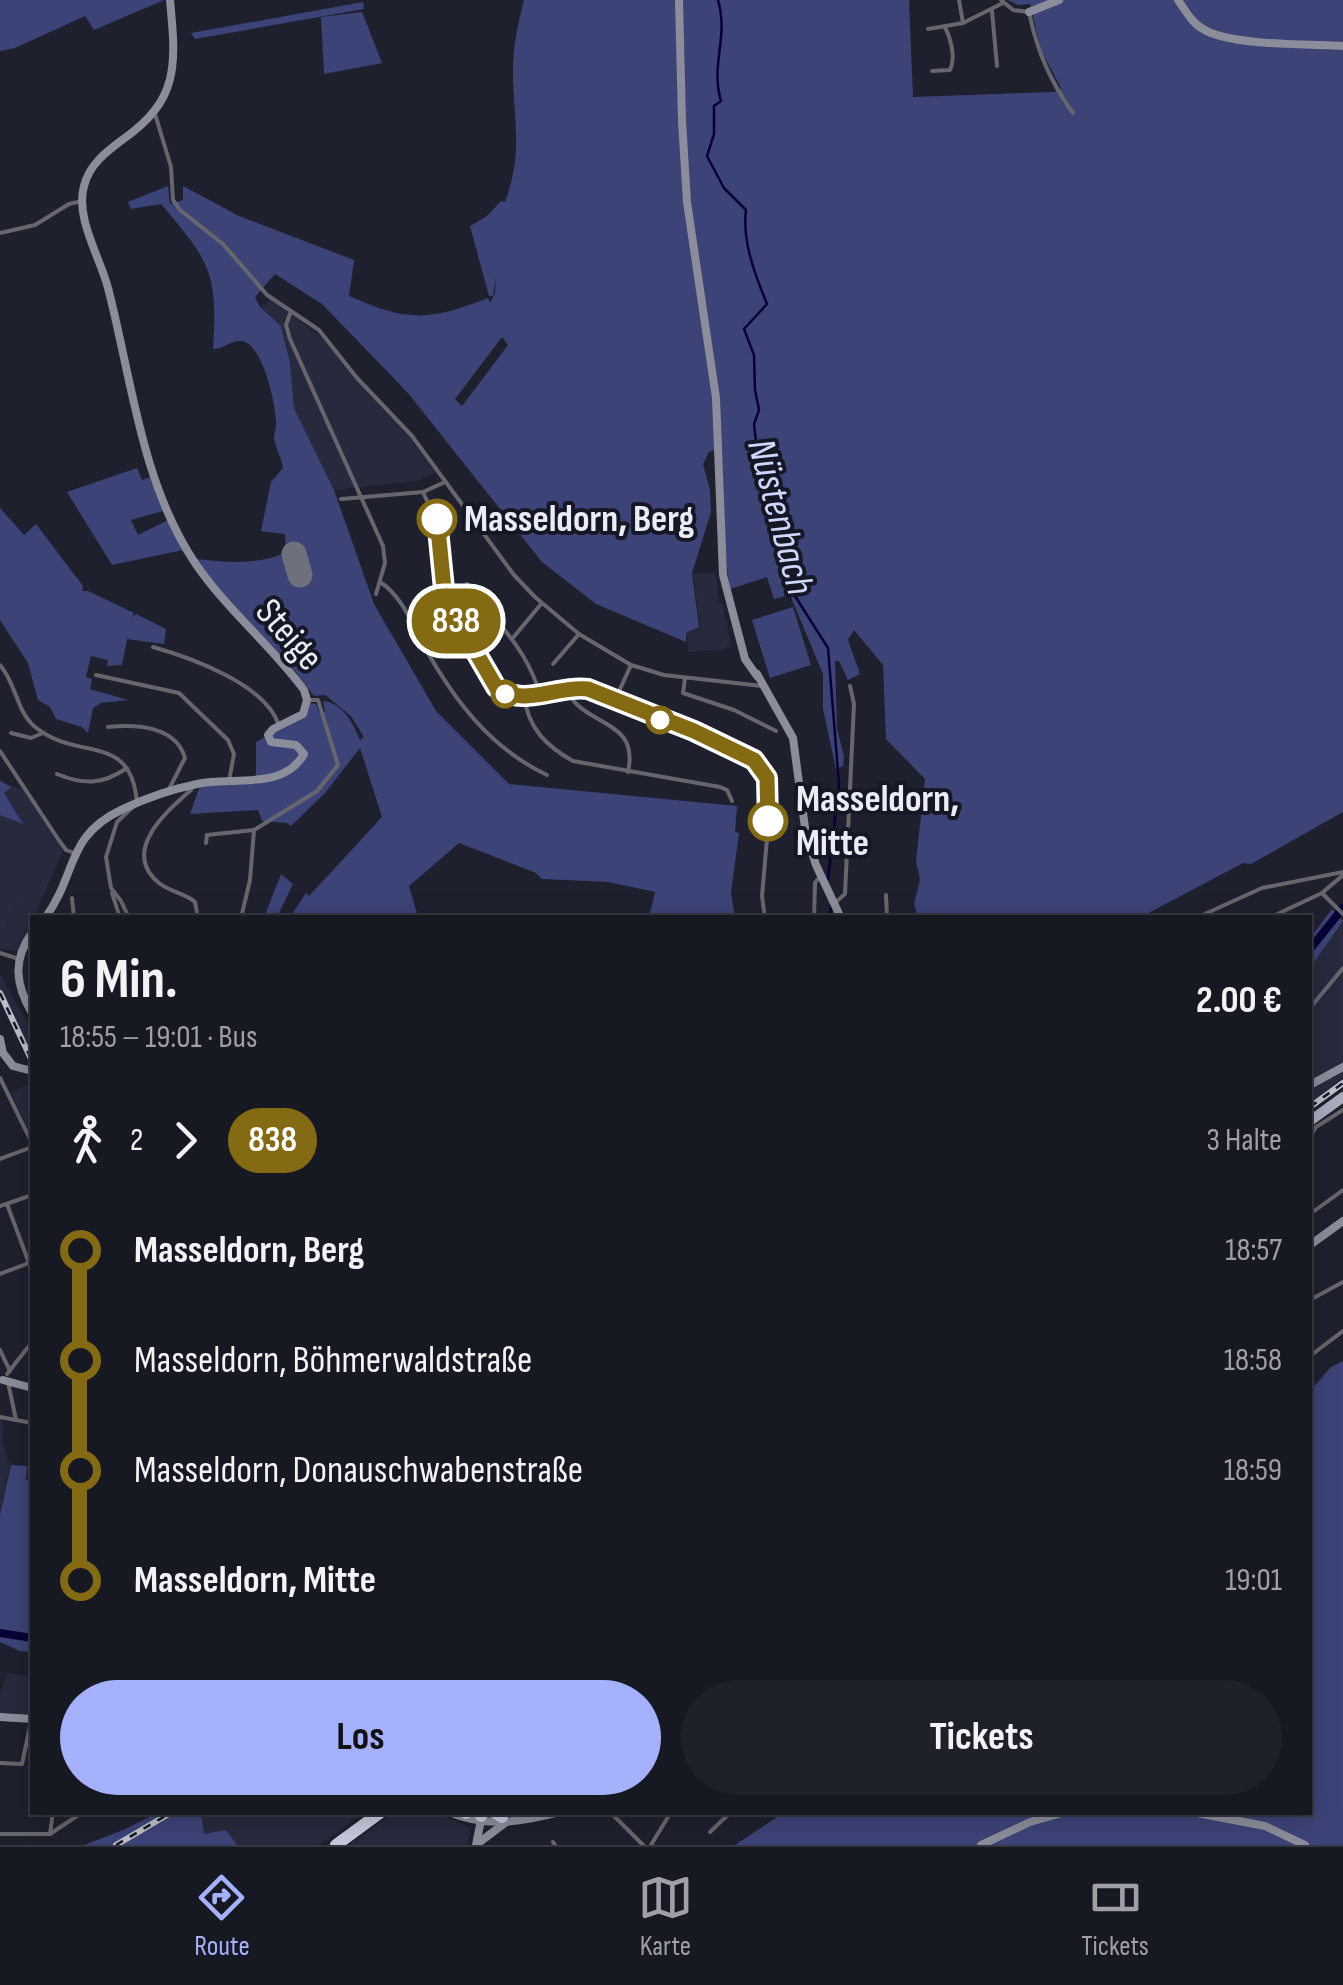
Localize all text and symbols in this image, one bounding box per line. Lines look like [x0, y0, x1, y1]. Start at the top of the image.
water label: Nüstenbach [736, 434, 824, 600]
place label: Masseldorn, Berg [464, 497, 694, 542]
marker: Masseldorn, Berg [418, 500, 456, 538]
line badge: 838 [398, 588, 514, 654]
street label: Steige [246, 590, 332, 680]
text: 838 [432, 600, 480, 643]
unlabelled marker [492, 681, 518, 707]
unlabelled marker [647, 707, 673, 733]
place label: Masseldorn, Mitte [796, 777, 959, 866]
marker: Masseldorn, Mitte [749, 802, 787, 840]
text: 6 Min. [60, 947, 177, 1014]
text: 2.00 € [1196, 978, 1282, 1023]
text: 18:55 – 19:01 · Bus [60, 1018, 257, 1057]
icon: walk [60, 1113, 115, 1168]
icon: forward [158, 1113, 213, 1168]
text: 838 [248, 1119, 297, 1162]
text: 2 [130, 1121, 143, 1160]
text: 3 Halte [1207, 1121, 1282, 1160]
text: Masseldorn, Berg [134, 1228, 364, 1273]
text: 18:57 [1225, 1231, 1282, 1270]
text: Masseldorn, Böhmerwaldstraße [134, 1338, 532, 1383]
text: 18:58 [1224, 1341, 1282, 1380]
text: Masseldorn, Donauschwabenstraße [134, 1448, 583, 1493]
text: 18:59 [1224, 1451, 1282, 1490]
text: Masseldorn, Mitte [134, 1558, 376, 1603]
text: 19:01 [1225, 1561, 1282, 1600]
button: Los [60, 1680, 661, 1795]
button: Tickets [681, 1680, 1282, 1795]
tab: Route [194, 1870, 250, 1963]
tab: Karte [638, 1870, 693, 1963]
tab: Tickets [1081, 1870, 1149, 1963]

